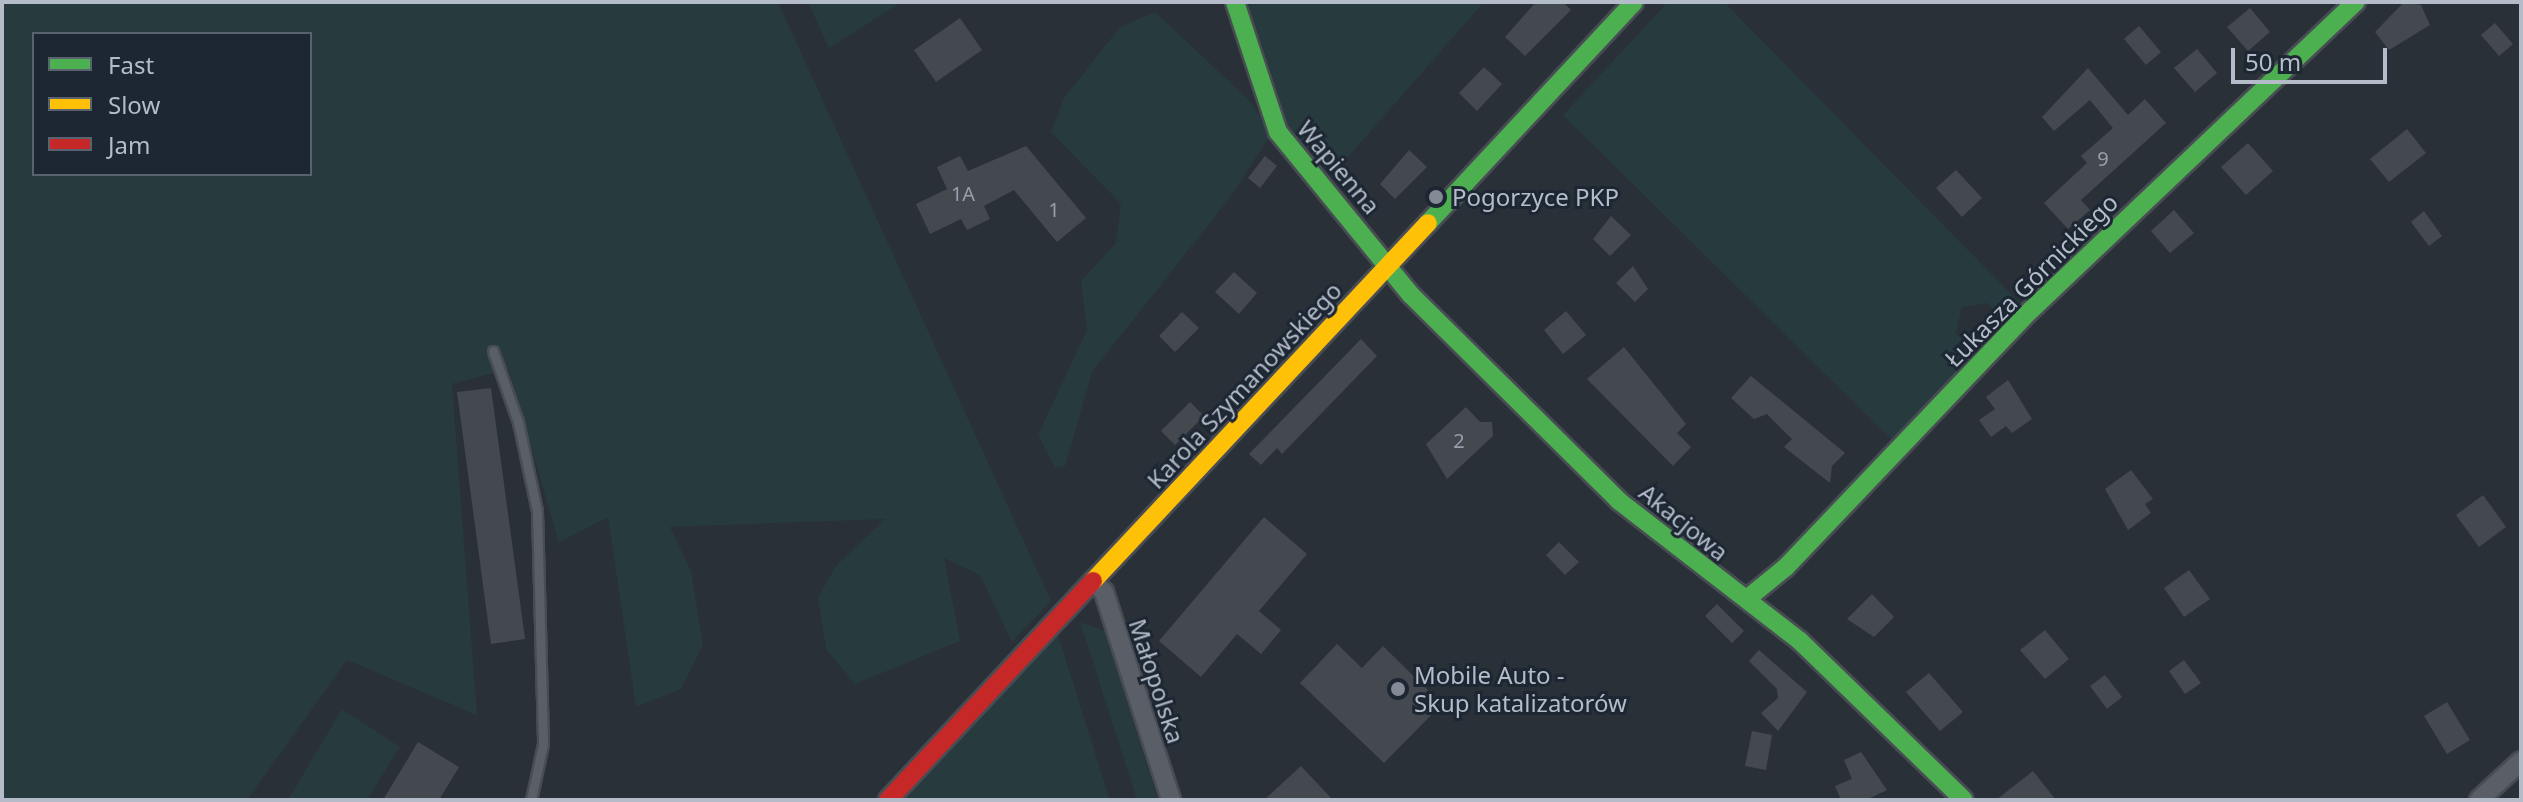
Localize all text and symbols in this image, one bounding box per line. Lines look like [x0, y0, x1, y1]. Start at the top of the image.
legend [32, 32, 312, 176]
scale bar [2235, 32, 2391, 82]
text: 50 m [2245, 45, 2301, 78]
text: Fast [108, 48, 154, 81]
text: Slow [108, 88, 160, 121]
street label: Wapienna [1292, 114, 1386, 220]
text: Jam [108, 128, 150, 161]
house number: 9 [2097, 146, 2109, 170]
house number: 1A [951, 181, 975, 205]
place label: Pogorzyce PKP [1452, 183, 1619, 211]
marker: Pogorzyce PKP [1427, 188, 1445, 206]
street label: Łukasza Górnickiego [1939, 188, 2123, 372]
house number: 1 [1048, 197, 1060, 221]
street label: Karola Szymanowskiego [1141, 276, 1347, 494]
house number: 2 [1453, 428, 1465, 452]
street label: Akacjowa [1634, 478, 1734, 566]
street label: Małopolska [1123, 615, 1191, 747]
place label: Mobile Auto - Skup katalizatorów [1414, 661, 1627, 717]
marker: Mobile Auto - Skup katalizatorów [1389, 680, 1407, 698]

